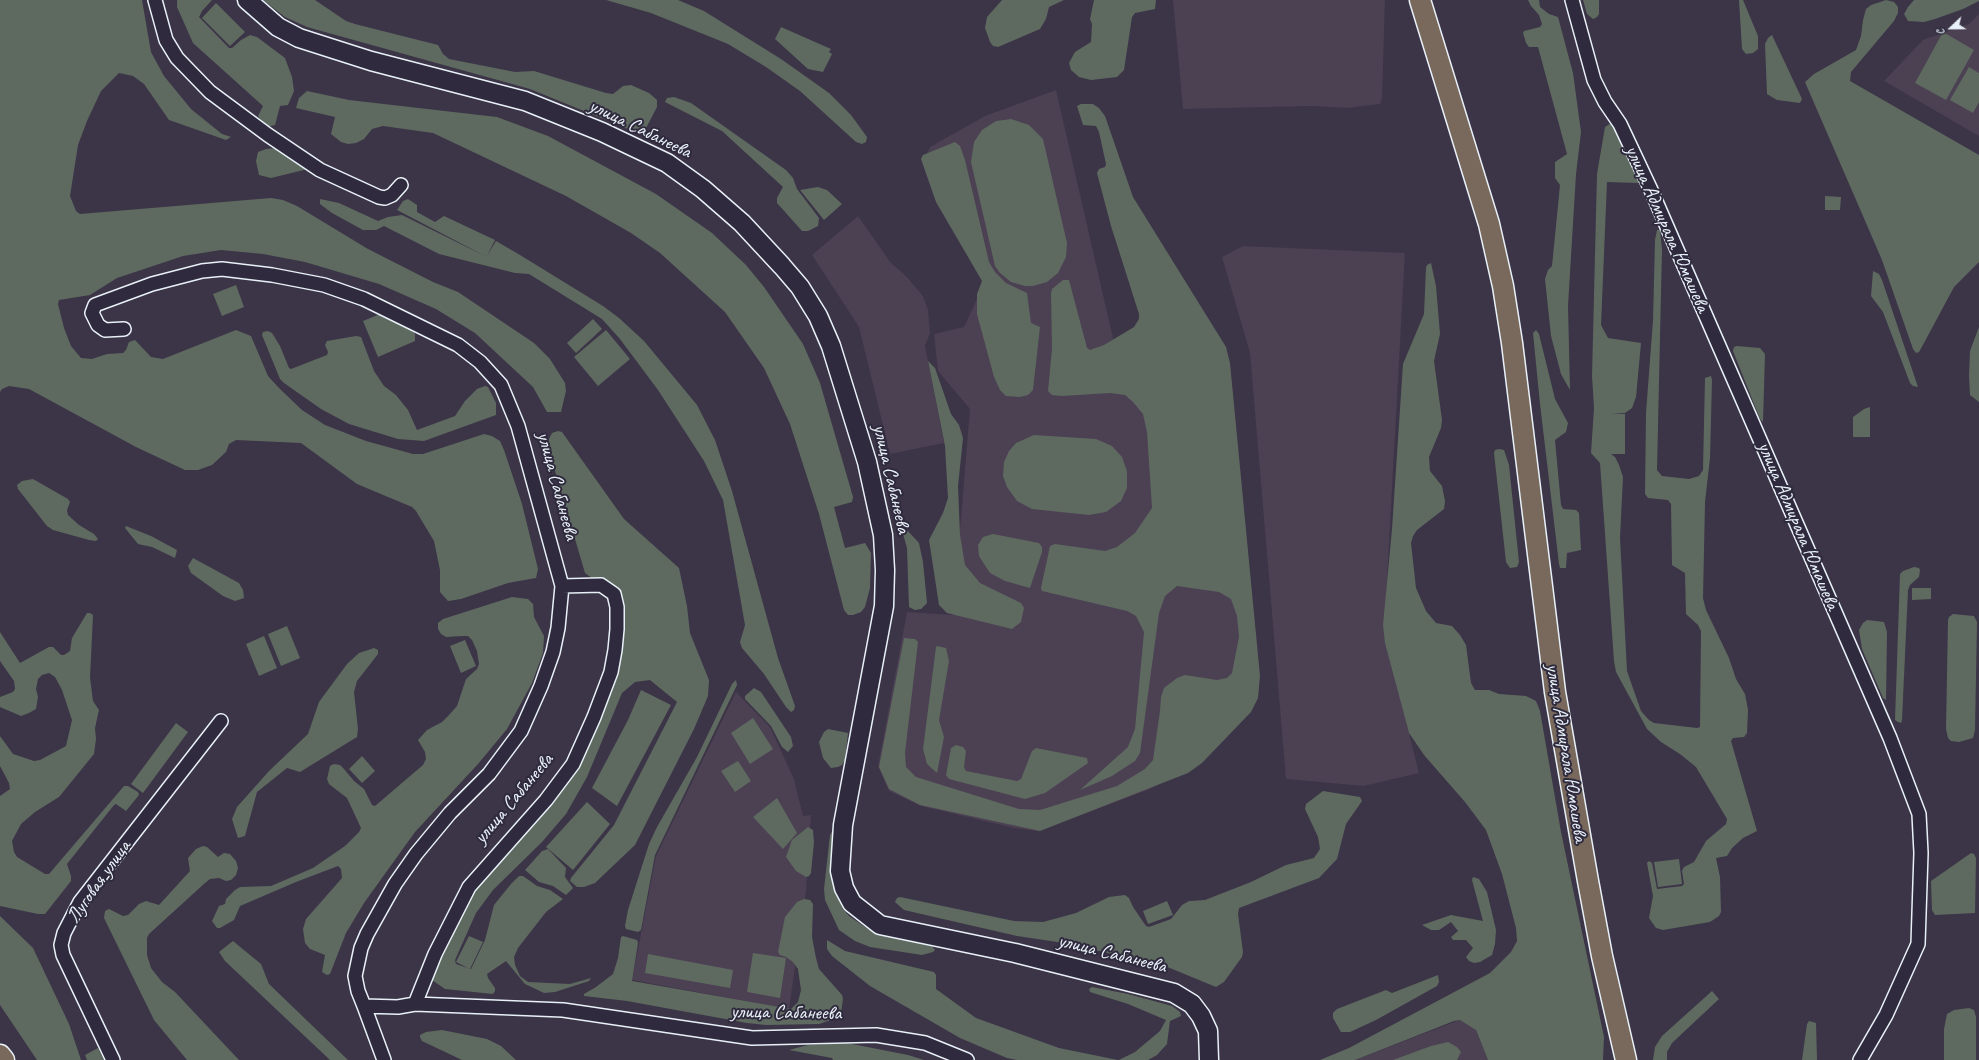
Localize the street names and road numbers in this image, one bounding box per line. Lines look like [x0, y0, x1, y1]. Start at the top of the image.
street label: улица Сабанеева [585, 94, 695, 164]
street label: улица Адмирала Юмашева [1619, 142, 1715, 316]
street label: улица Сабанеева [867, 422, 915, 536]
street label: улица Сабанеева [531, 429, 583, 543]
street label: улица Адмирала Юмашева [1752, 438, 1844, 614]
street label: улица Адмирала Юмашева [1540, 662, 1592, 844]
street label: улица Сабанеева [469, 749, 559, 849]
street label: Луговая улица [62, 836, 136, 928]
street label: улица Сабанеева [1055, 929, 1169, 979]
street label: улица Сабанеева [730, 1000, 842, 1026]

